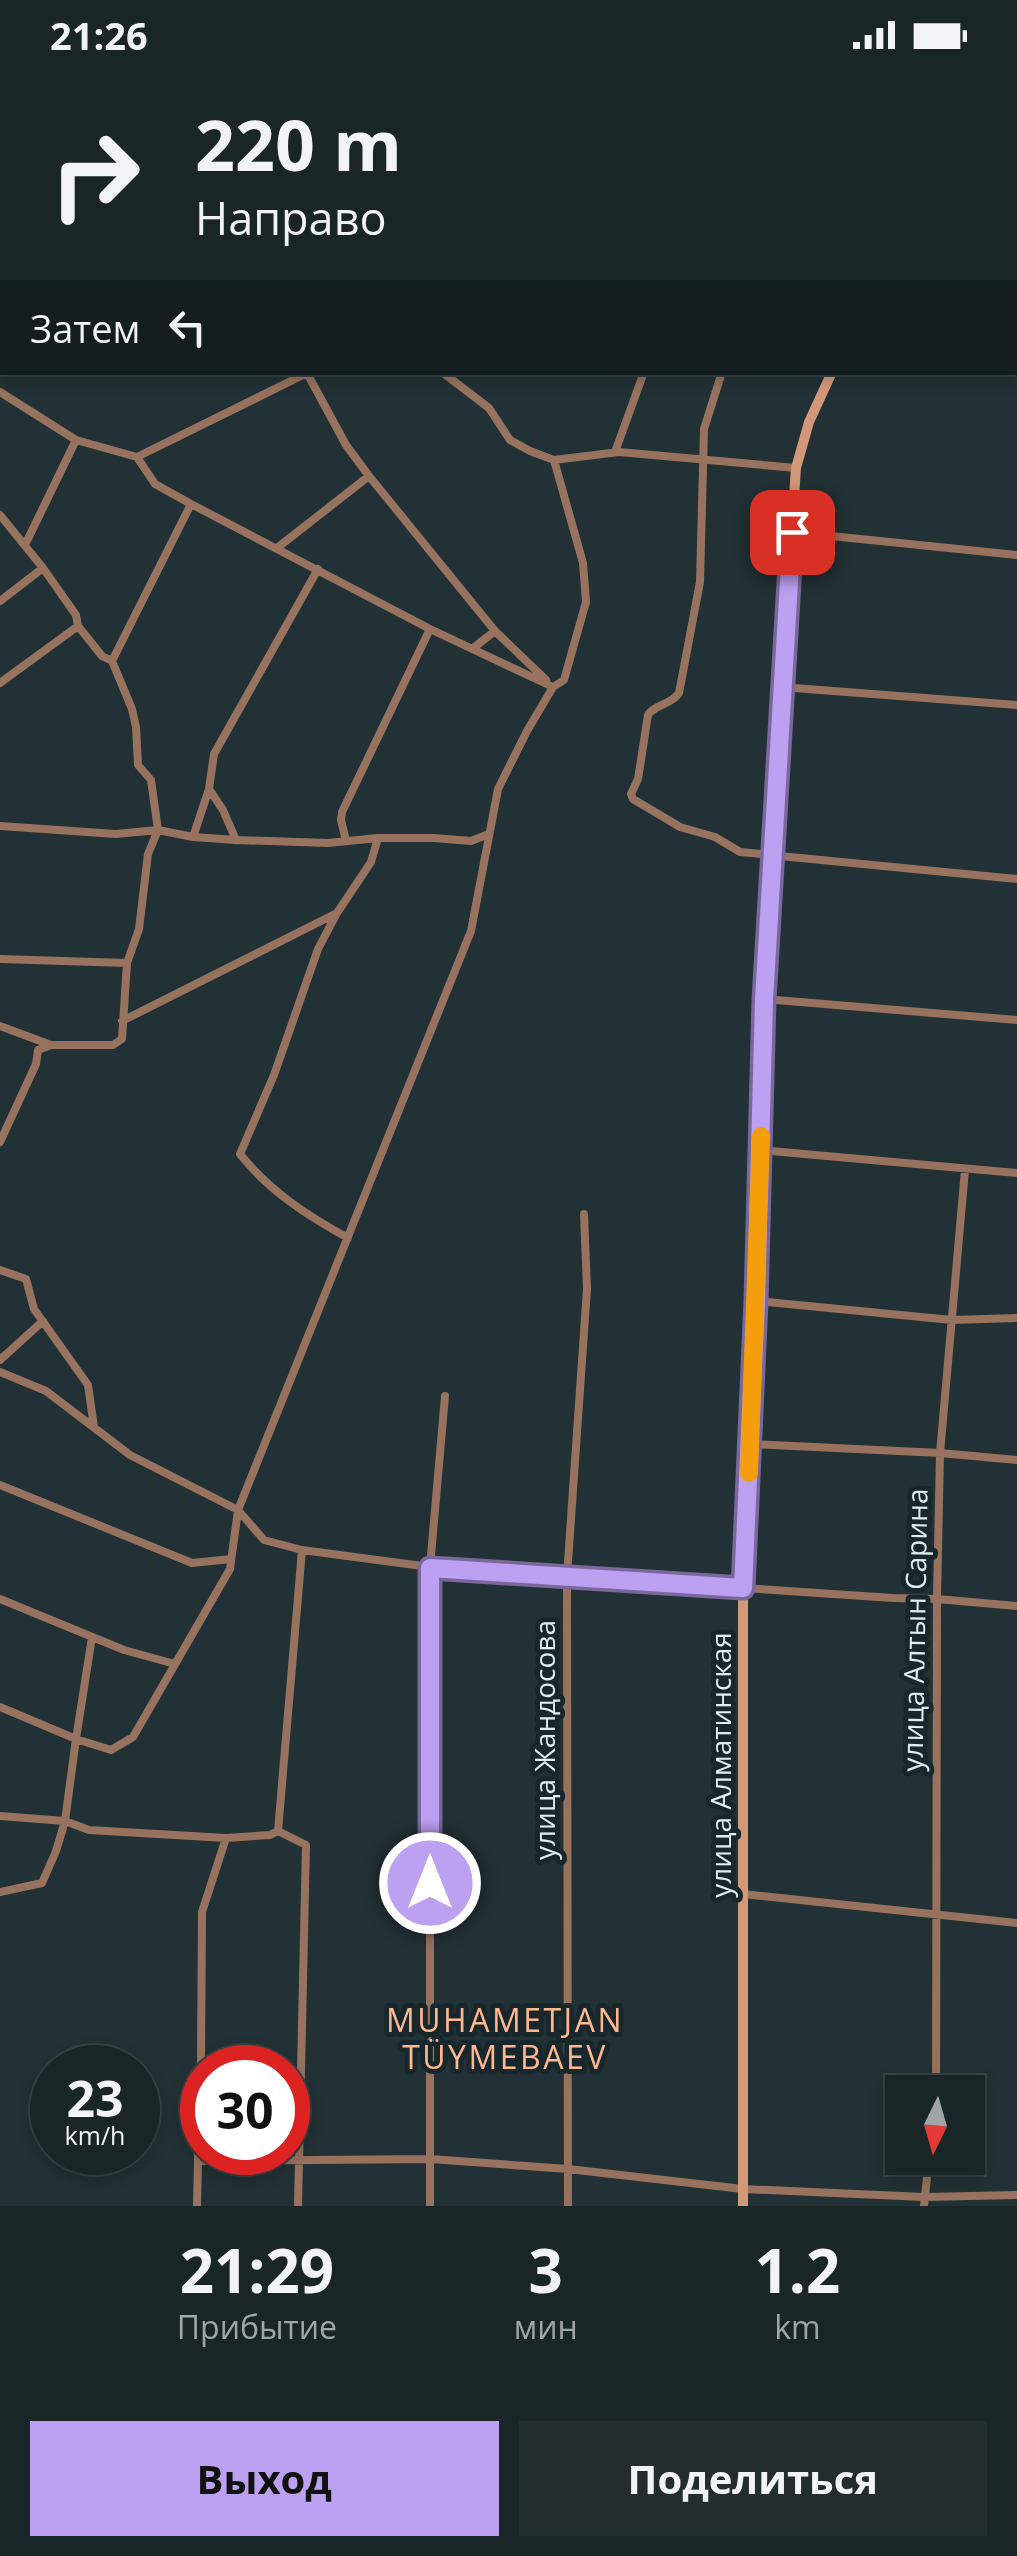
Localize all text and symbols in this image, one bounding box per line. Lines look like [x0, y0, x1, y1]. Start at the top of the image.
text: 21:26 [50, 9, 148, 61]
text: 220 m [195, 96, 402, 192]
icon: right [30, 110, 160, 240]
text: Направо [195, 187, 387, 248]
icon: left [160, 300, 215, 355]
text: Затем [30, 302, 140, 354]
pin [750, 490, 835, 575]
icon: arrive [765, 505, 820, 560]
street label: улица Алтын Сарина [893, 1488, 935, 1772]
street label: улица Жандосова [525, 1620, 563, 1860]
street label: улица Алматинская [701, 1632, 739, 1898]
position arrow [378, 1831, 482, 1935]
district label: MUHAMETJAN TÜYMEBAEV [386, 1998, 624, 2078]
speed limit sign: 30 [180, 2045, 310, 2175]
text: 23 [66, 2064, 124, 2132]
north arrow [885, 2075, 985, 2175]
map controls [885, 2075, 985, 2175]
text: km/h [65, 2118, 125, 2152]
text: 21:29 [180, 2229, 334, 2311]
text: 3 [529, 2229, 563, 2311]
text: 1.2 [755, 2229, 840, 2311]
text: Прибытие [177, 2305, 337, 2348]
text: мин [514, 2305, 578, 2348]
text: km [774, 2305, 821, 2348]
button: Выход [30, 2421, 499, 2536]
button: Поделиться [519, 2421, 987, 2536]

